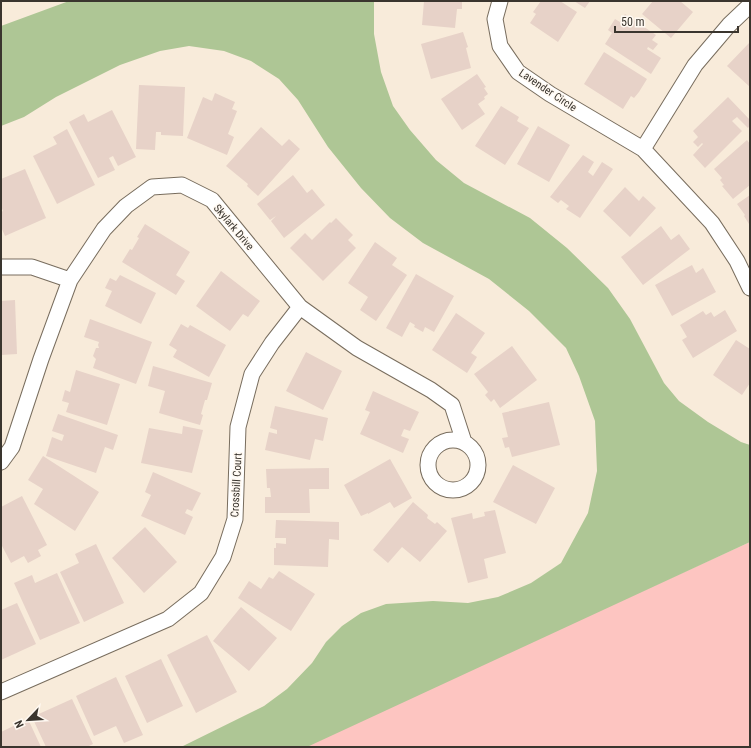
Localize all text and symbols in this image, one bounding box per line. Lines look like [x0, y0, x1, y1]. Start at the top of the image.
scale bar [615, 8, 738, 34]
text: 50 m [621, 15, 645, 29]
street label: Lavender Circle [516, 66, 579, 114]
street label: Skylark Drive [211, 202, 257, 253]
street label: Crossbill Court [228, 452, 245, 518]
north arrow [8, 700, 48, 740]
text: N [12, 718, 27, 730]

